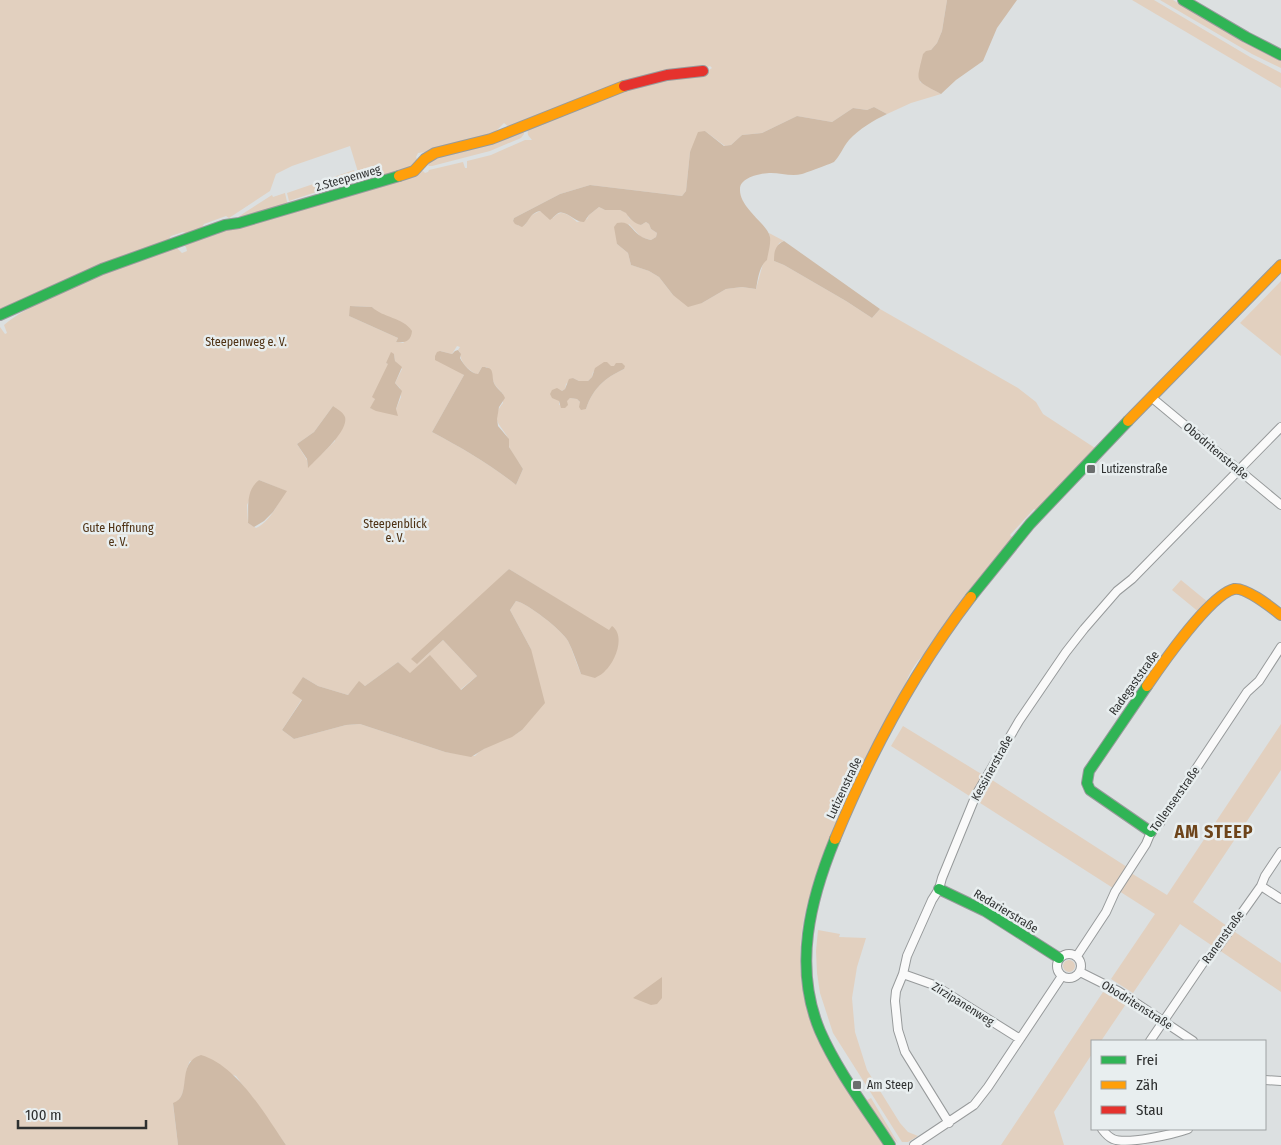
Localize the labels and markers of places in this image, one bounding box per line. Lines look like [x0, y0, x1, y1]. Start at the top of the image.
place label: Lutizenstraße [1101, 462, 1167, 476]
marker: Lutizenstraße [1085, 463, 1097, 475]
place label: Am Steep [867, 1078, 913, 1092]
marker: Am Steep [851, 1079, 863, 1091]

